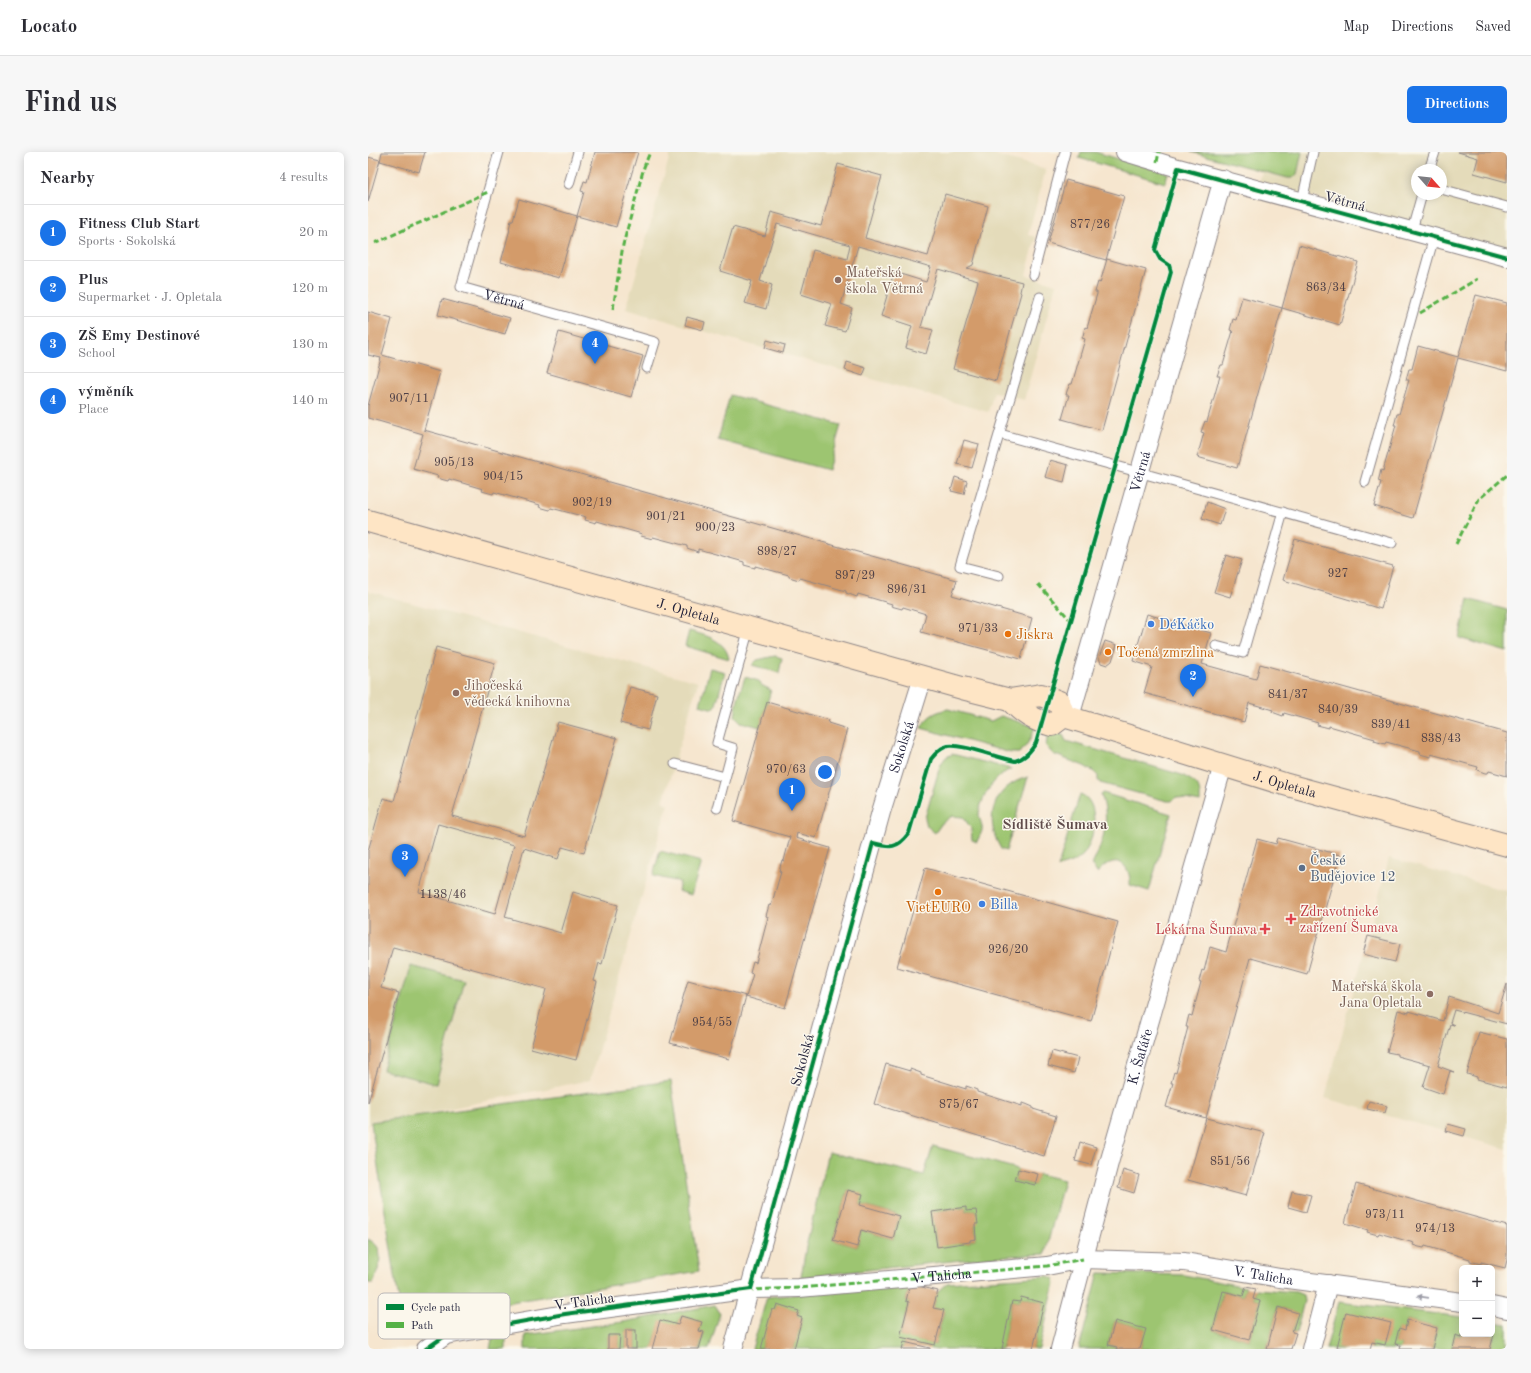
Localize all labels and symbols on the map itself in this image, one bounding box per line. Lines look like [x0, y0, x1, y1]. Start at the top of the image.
north arrow [1411, 164, 1447, 200]
street label: Větrná [1322, 190, 1367, 214]
house number: 877/26 [1070, 219, 1110, 231]
place label: Mateřská škola Větrná [846, 266, 923, 296]
marker: Mateřská škola Větrná [833, 275, 843, 285]
house number: 863/34 [1306, 282, 1346, 294]
street label: Větrná [481, 288, 526, 313]
pin: 4 [582, 331, 608, 364]
house number: 907/11 [389, 393, 429, 405]
street label: Větrná [1128, 450, 1153, 494]
house number: 905/13 [434, 456, 474, 469]
house number: 904/15 [483, 470, 523, 483]
house number: 902/19 [572, 497, 612, 509]
house number: 901/21 [646, 511, 686, 523]
house number: 900/23 [695, 522, 735, 534]
house number: 898/27 [757, 546, 797, 558]
house number: 927 [1328, 568, 1348, 580]
house number: 897/29 [835, 570, 875, 582]
house number: 896/31 [887, 584, 927, 596]
street label: J. Opletala [655, 597, 722, 628]
place label: DéKáčko [1159, 618, 1214, 632]
marker: DéKáčko [1146, 619, 1156, 629]
house number: 971/33 [958, 623, 998, 635]
place label: Jiskra [1016, 628, 1053, 642]
marker: Jiskra [1003, 629, 1013, 639]
place label: Točená zmrzlina [1116, 646, 1214, 660]
marker: Točená zmrzlina [1103, 647, 1113, 657]
pin: 2 [1180, 664, 1206, 697]
place label: Jihočeská vědecká knihovna [464, 679, 570, 709]
marker: Jihočeská vědecká knihovna [451, 688, 461, 698]
house number: 841/37 [1268, 689, 1308, 701]
house number: 840/39 [1318, 704, 1358, 716]
street label: Sokolská [887, 719, 917, 775]
house number: 839/41 [1371, 719, 1411, 731]
house number: 838/43 [1421, 733, 1461, 745]
your location [815, 762, 835, 782]
house number: 970/63 [766, 764, 806, 776]
street label: J. Opletala [1251, 769, 1318, 801]
pin: 1 [779, 778, 805, 811]
district label: Sídliště Šumava [1002, 815, 1108, 833]
pin: 3 [392, 844, 418, 877]
place label: České Budějovice 12 [1310, 851, 1396, 884]
marker: České Budějovice 12 [1297, 863, 1307, 873]
marker: VietEURO [933, 887, 943, 897]
house number: 1138/46 [419, 889, 467, 901]
place label: Billa [990, 898, 1018, 912]
marker: Billa [977, 899, 987, 909]
place label: VietEURO [905, 901, 971, 915]
place label: Zdravotnické zařízení Šumava [1300, 905, 1398, 935]
marker: Zdravotnické zařízení Šumava [1285, 913, 1297, 925]
place label: Lékárna Šumava [1155, 920, 1257, 937]
marker: Lékárna Šumava [1260, 924, 1270, 934]
house number: 926/20 [988, 944, 1028, 956]
place label: Mateřská škola Jana Opletala [1331, 980, 1422, 1010]
marker: Mateřská škola Jana Opletala [1425, 989, 1435, 999]
house number: 954/55 [692, 1016, 732, 1029]
street label: K. Šafáře [1126, 1027, 1155, 1087]
street label: Sokolská [789, 1032, 817, 1088]
house number: 875/67 [939, 1098, 979, 1111]
house number: 851/56 [1210, 1155, 1250, 1168]
house number: 973/11 [1365, 1209, 1405, 1221]
house number: 974/13 [1415, 1223, 1455, 1235]
street label: V. Talicha [1232, 1264, 1294, 1288]
street label: V. Talicha [911, 1267, 973, 1286]
street label: V. Talicha [553, 1291, 615, 1313]
legend [378, 1293, 510, 1339]
one-way arrow [1417, 1294, 1429, 1300]
text: Cycle path [411, 1303, 461, 1314]
text: Path [411, 1321, 433, 1332]

